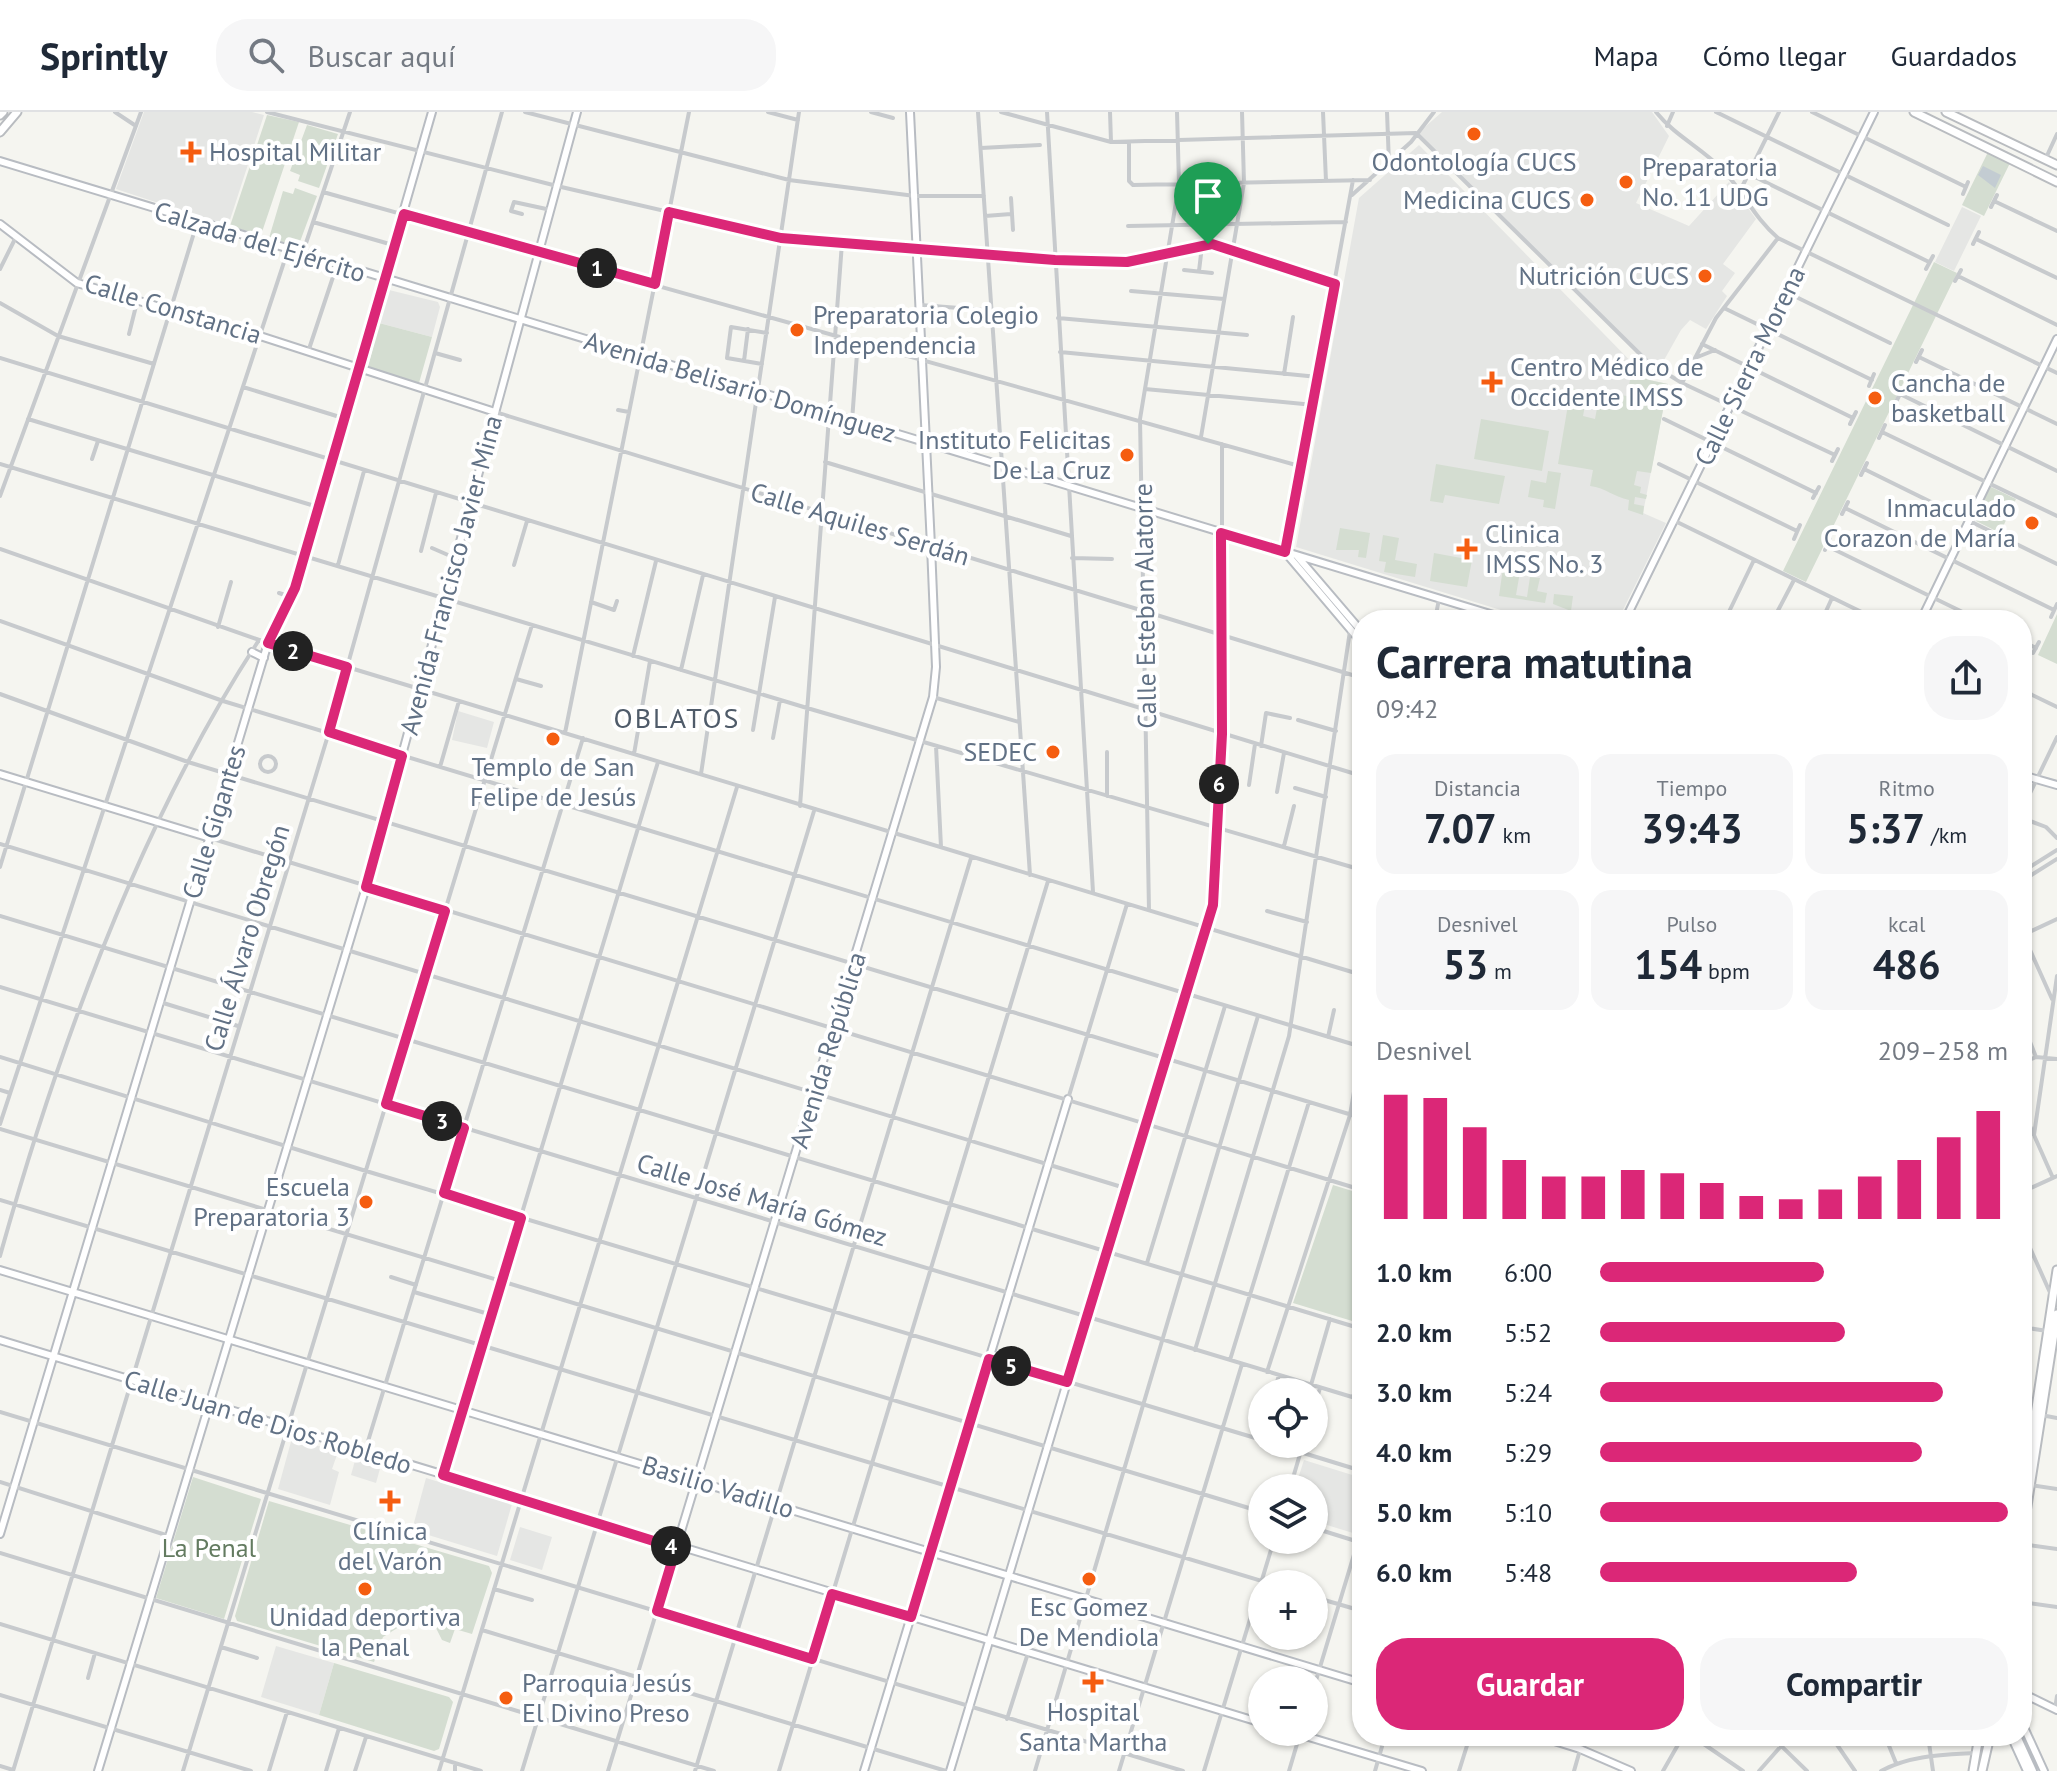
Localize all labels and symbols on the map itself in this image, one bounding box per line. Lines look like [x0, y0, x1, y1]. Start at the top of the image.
marker: Odontología CUCS [1465, 125, 1483, 143]
place label: Hospital Militar [209, 135, 381, 168]
marker: Hospital Militar [180, 141, 202, 163]
place label: Odontología CUCS [1371, 145, 1577, 178]
place label: Preparatoria No. 11 UDG [1642, 150, 1778, 213]
pin [1174, 162, 1242, 244]
marker: Preparatoria No. 11 UDG [1617, 173, 1635, 191]
place label: Medicina CUCS [1403, 183, 1571, 216]
marker: Medicina CUCS [1578, 191, 1596, 209]
street label: Calzada del Ejército [151, 194, 370, 289]
pin: 1 [577, 248, 617, 288]
place label: Nutrición CUCS [1519, 259, 1689, 292]
street label: Calle Sierra Morena [1687, 261, 1812, 471]
street label: Calle Constancia [81, 266, 266, 351]
marker: Nutrición CUCS [1696, 267, 1714, 285]
place label: Preparatoria Colegio Independencia [813, 298, 1039, 361]
marker: Preparatoria Colegio Independencia [788, 321, 806, 339]
street label: Avenida Belisario Domínguez [580, 323, 900, 450]
place label: Centro Médico de Occidente IMSS [1510, 350, 1704, 413]
place label: Cancha de basketball [1891, 366, 2006, 429]
marker: Centro Médico de Occidente IMSS [1481, 371, 1503, 393]
marker: Cancha de basketball [1866, 389, 1884, 407]
street label: Avenida Francisco Javier Mina [392, 412, 509, 738]
place label: Instituto Felicitas De La Cruz [918, 423, 1111, 486]
marker: Instituto Felicitas De La Cruz [1118, 446, 1136, 464]
street label: Calle Aquiles Serdán [747, 475, 974, 573]
street label: Calle Esteban Alatorre [1126, 483, 1163, 729]
place label: Inmaculado Corazon de María [1824, 491, 2016, 554]
marker: Inmaculado Corazon de María [2023, 514, 2041, 532]
place label: Clinica IMSS No. 3 [1485, 517, 1603, 580]
marker: Clinica IMSS No. 3 [1456, 538, 1478, 560]
pin: 2 [273, 631, 313, 671]
district label: OBLATOS [614, 699, 740, 736]
marker: Templo de San Felipe de Jesús [544, 730, 562, 748]
place label: SEDEC [963, 735, 1037, 768]
street label: Calle Gigantes [174, 741, 253, 903]
marker: SEDEC [1044, 743, 1062, 761]
place label: Templo de San Felipe de Jesús [470, 750, 636, 813]
pin: 6 [1199, 764, 1239, 804]
street label: Calle Álvaro Obregón [196, 820, 297, 1055]
street label: Avenida República [782, 948, 873, 1152]
pin: 3 [422, 1101, 462, 1141]
street label: Calle José María Gómez [633, 1146, 891, 1253]
place label: Escuela Preparatoria 3 [193, 1170, 350, 1233]
marker: Escuela Preparatoria 3 [357, 1193, 375, 1211]
pin: 5 [991, 1346, 1031, 1386]
street label: Calle Juan de Dios Robledo [120, 1362, 416, 1481]
street label: Basilio Vadillo [638, 1448, 798, 1525]
marker: Clínica del Varón [379, 1490, 401, 1512]
place label: Clínica del Varón [338, 1514, 442, 1577]
pin: 4 [651, 1526, 691, 1566]
park label: La Penal [162, 1531, 257, 1564]
marker: Esc Gomez De Mendiola [1080, 1570, 1098, 1588]
marker: Unidad deportiva la Penal [356, 1580, 374, 1598]
place label: Esc Gomez De Mendiola [1019, 1590, 1159, 1653]
place label: Unidad deportiva la Penal [269, 1600, 461, 1663]
place label: Parroquia Jesús El Divino Preso [522, 1666, 692, 1729]
marker: Hospital Santa Martha [1082, 1671, 1104, 1693]
marker: Parroquia Jesús El Divino Preso [497, 1689, 515, 1707]
place label: Hospital Santa Martha [1019, 1695, 1167, 1758]

